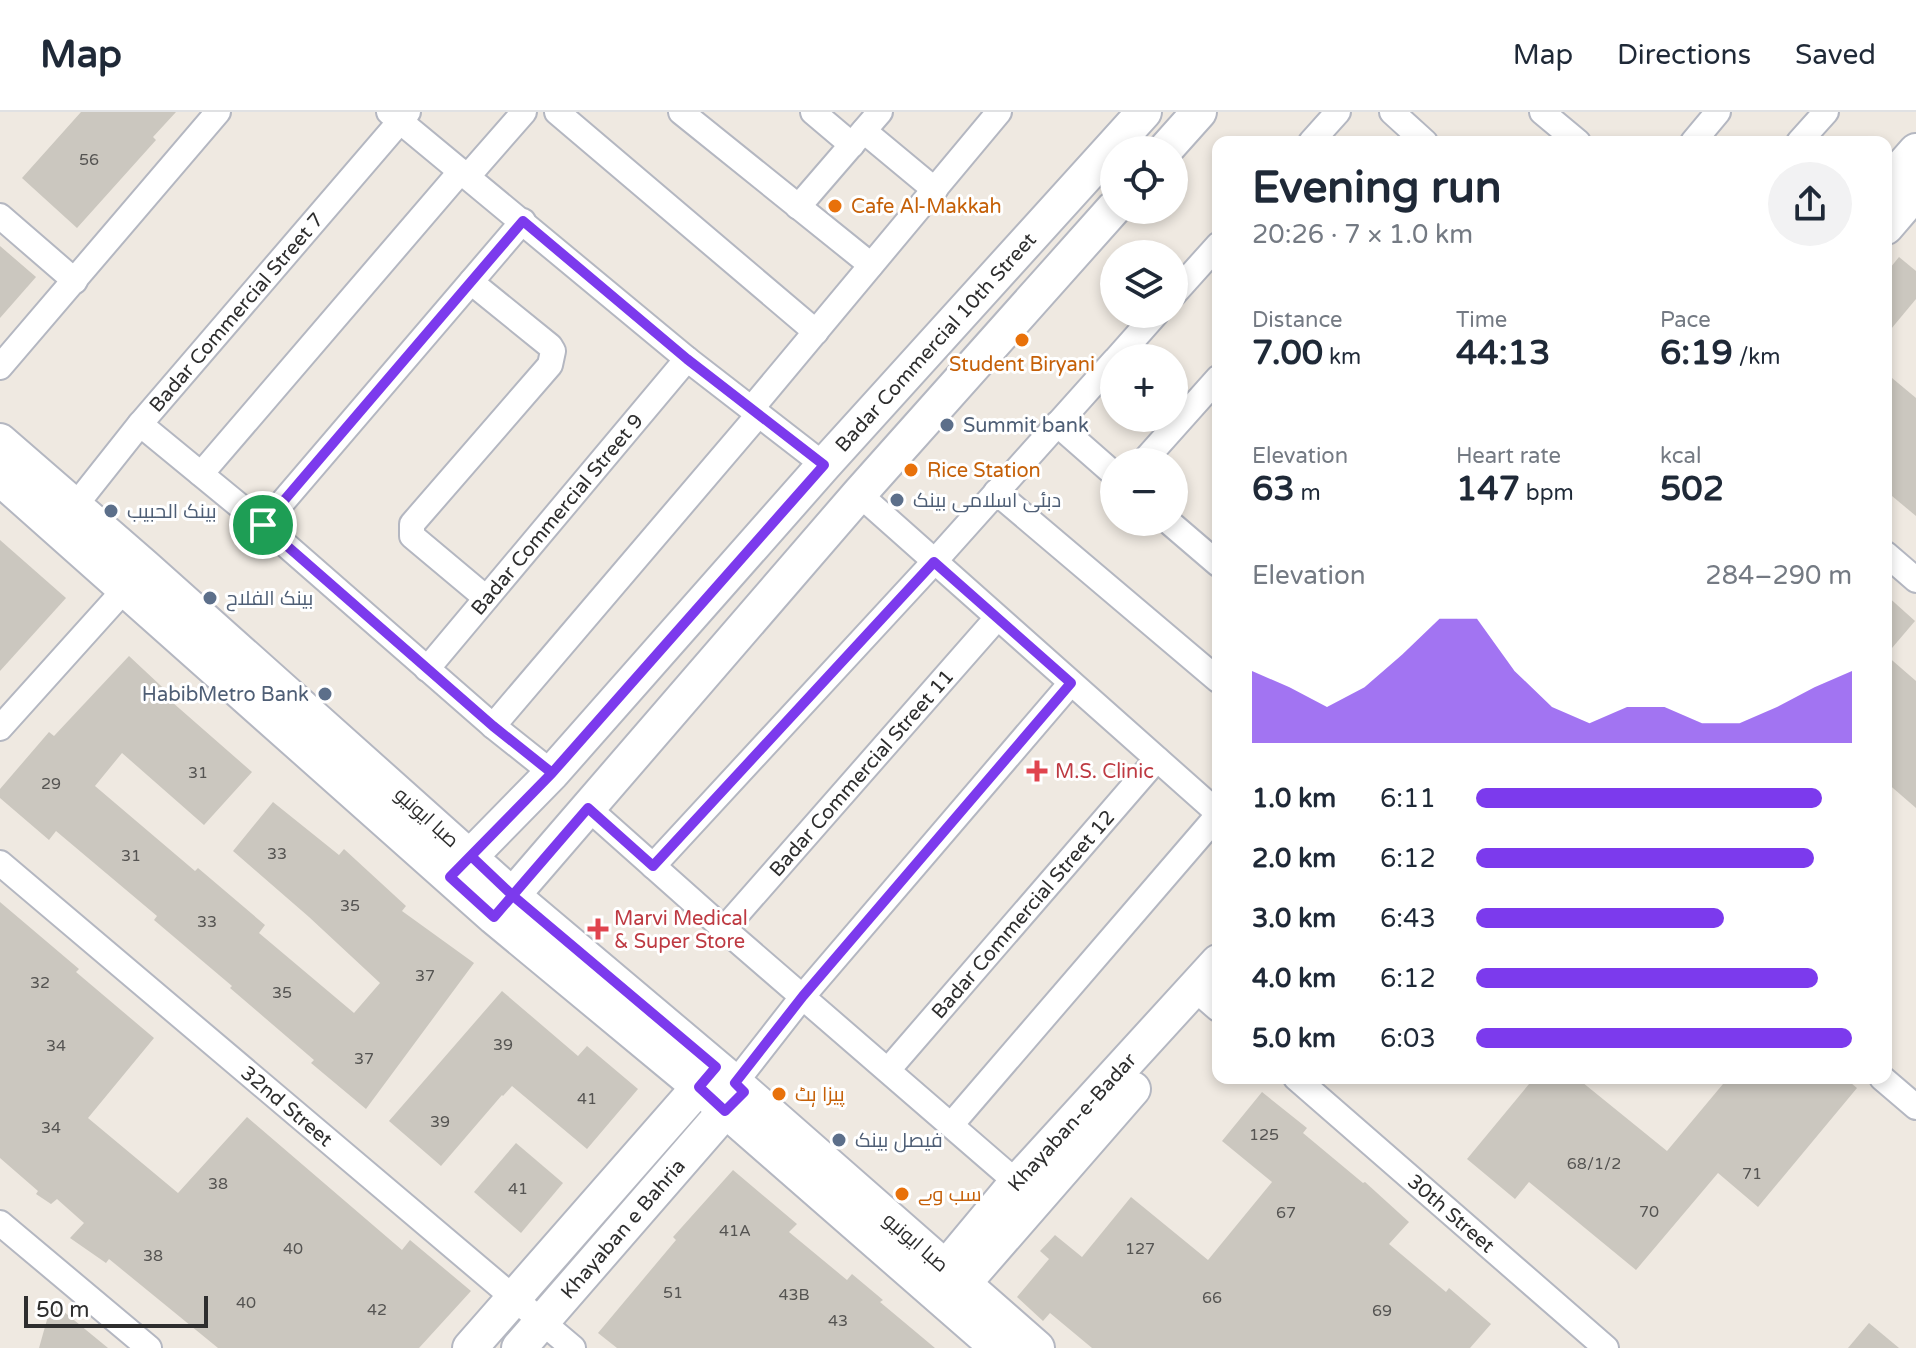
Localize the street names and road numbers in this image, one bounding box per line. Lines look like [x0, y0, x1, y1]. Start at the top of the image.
street label: Badar Commercial Street 7 [145, 208, 329, 417]
street label: Badar Commercial 10th Street [831, 228, 1042, 457]
street label: Badar Commercial Street 9 [466, 409, 649, 620]
street label: Badar Commercial Street 11 [765, 665, 959, 882]
street label: صبا ایونیو [389, 783, 464, 853]
street label: Badar Commercial Street 12 [927, 806, 1120, 1024]
street label: Khayaban-e-Badar [1003, 1048, 1142, 1197]
street label: 32nd Street [236, 1061, 337, 1152]
street label: Khayaban e Bahria [556, 1155, 691, 1304]
street label: 30th Street [1402, 1170, 1499, 1259]
street label: صبا ایونیو [878, 1208, 953, 1278]

